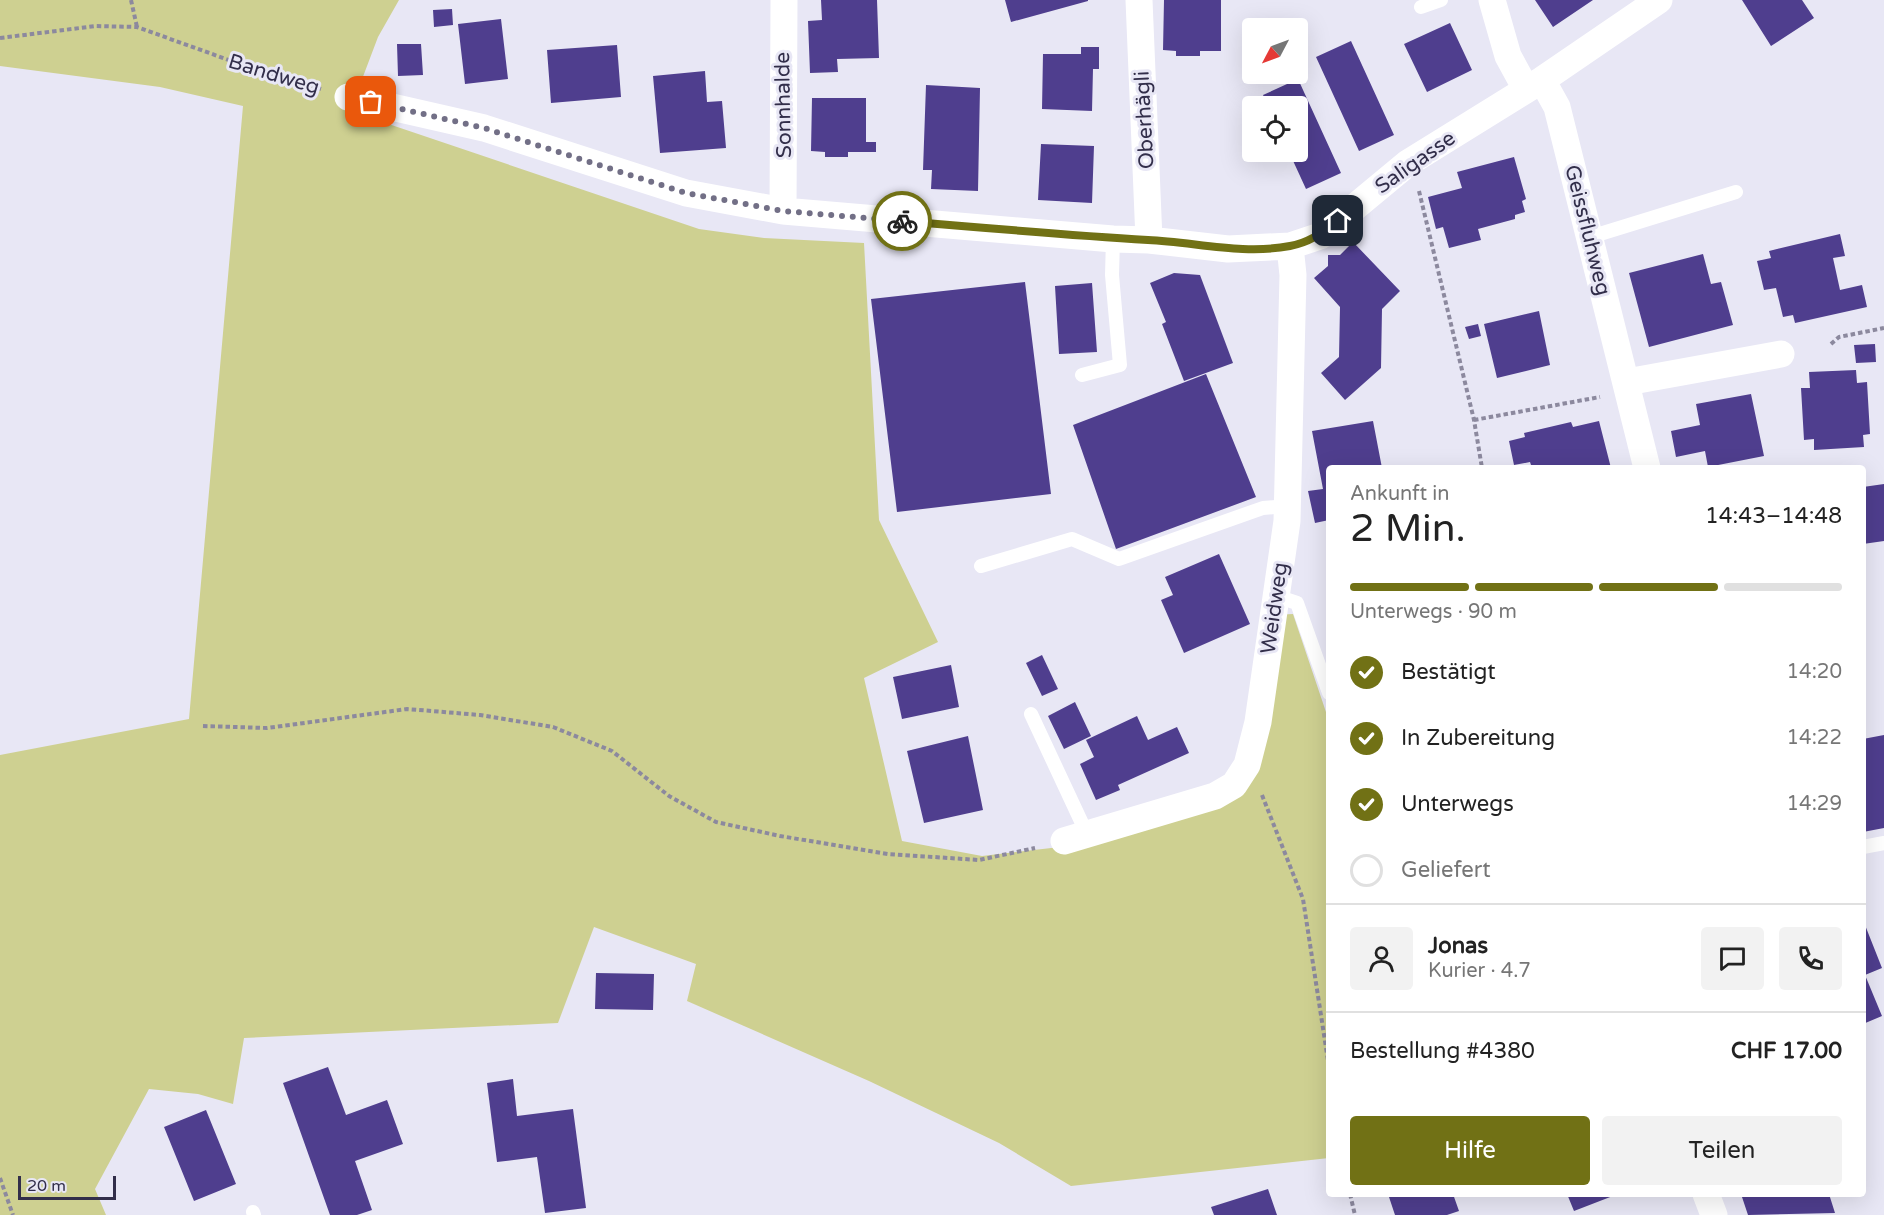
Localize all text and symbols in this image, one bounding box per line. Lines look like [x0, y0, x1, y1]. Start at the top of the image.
north arrow [1242, 18, 1308, 84]
map controls [1242, 18, 1308, 162]
street label: Bandweg [225, 49, 322, 100]
street label: Sonnhalde [770, 52, 797, 158]
street label: Oberhägli [1129, 70, 1160, 170]
pin [345, 76, 396, 127]
icon: bag [354, 85, 387, 118]
button: locate [1242, 96, 1308, 162]
street label: Saligasse [1370, 126, 1460, 199]
street label: Geissfluhweg [1559, 162, 1616, 298]
courier [872, 191, 932, 251]
pin [1312, 195, 1363, 246]
icon: home [1321, 204, 1354, 237]
icon: bike [886, 205, 919, 238]
text: Ankunft in [1350, 482, 1449, 506]
text: 14:43–14:48 [1705, 503, 1842, 529]
text: 2 Min. [1350, 505, 1466, 552]
street label: Weidweg [1256, 561, 1293, 656]
text: Unterwegs · 90 m [1350, 600, 1517, 624]
icon: check [1350, 656, 1383, 689]
text: Bestätigt [1401, 659, 1496, 685]
text: 14:20 [1787, 660, 1842, 684]
icon: check [1350, 722, 1383, 755]
text: In Zubereitung [1401, 725, 1555, 751]
text: 14:22 [1787, 726, 1842, 750]
icon: check [1350, 788, 1383, 821]
text: Unterwegs [1401, 791, 1514, 817]
text: 14:29 [1787, 792, 1842, 816]
text: Geliefert [1401, 857, 1491, 883]
button: person [1350, 927, 1413, 990]
button: chat [1701, 927, 1764, 990]
button: phone [1779, 927, 1842, 990]
text: Jonas [1428, 933, 1488, 959]
text: Kurier · 4.7 [1428, 959, 1531, 983]
text: Bestellung #4380 [1350, 1038, 1535, 1064]
text: CHF 17.00 [1731, 1038, 1842, 1064]
button: Hilfe [1350, 1116, 1590, 1185]
button: Teilen [1602, 1116, 1842, 1185]
scale bar [18, 1173, 116, 1200]
text: 20 m [27, 1176, 66, 1196]

